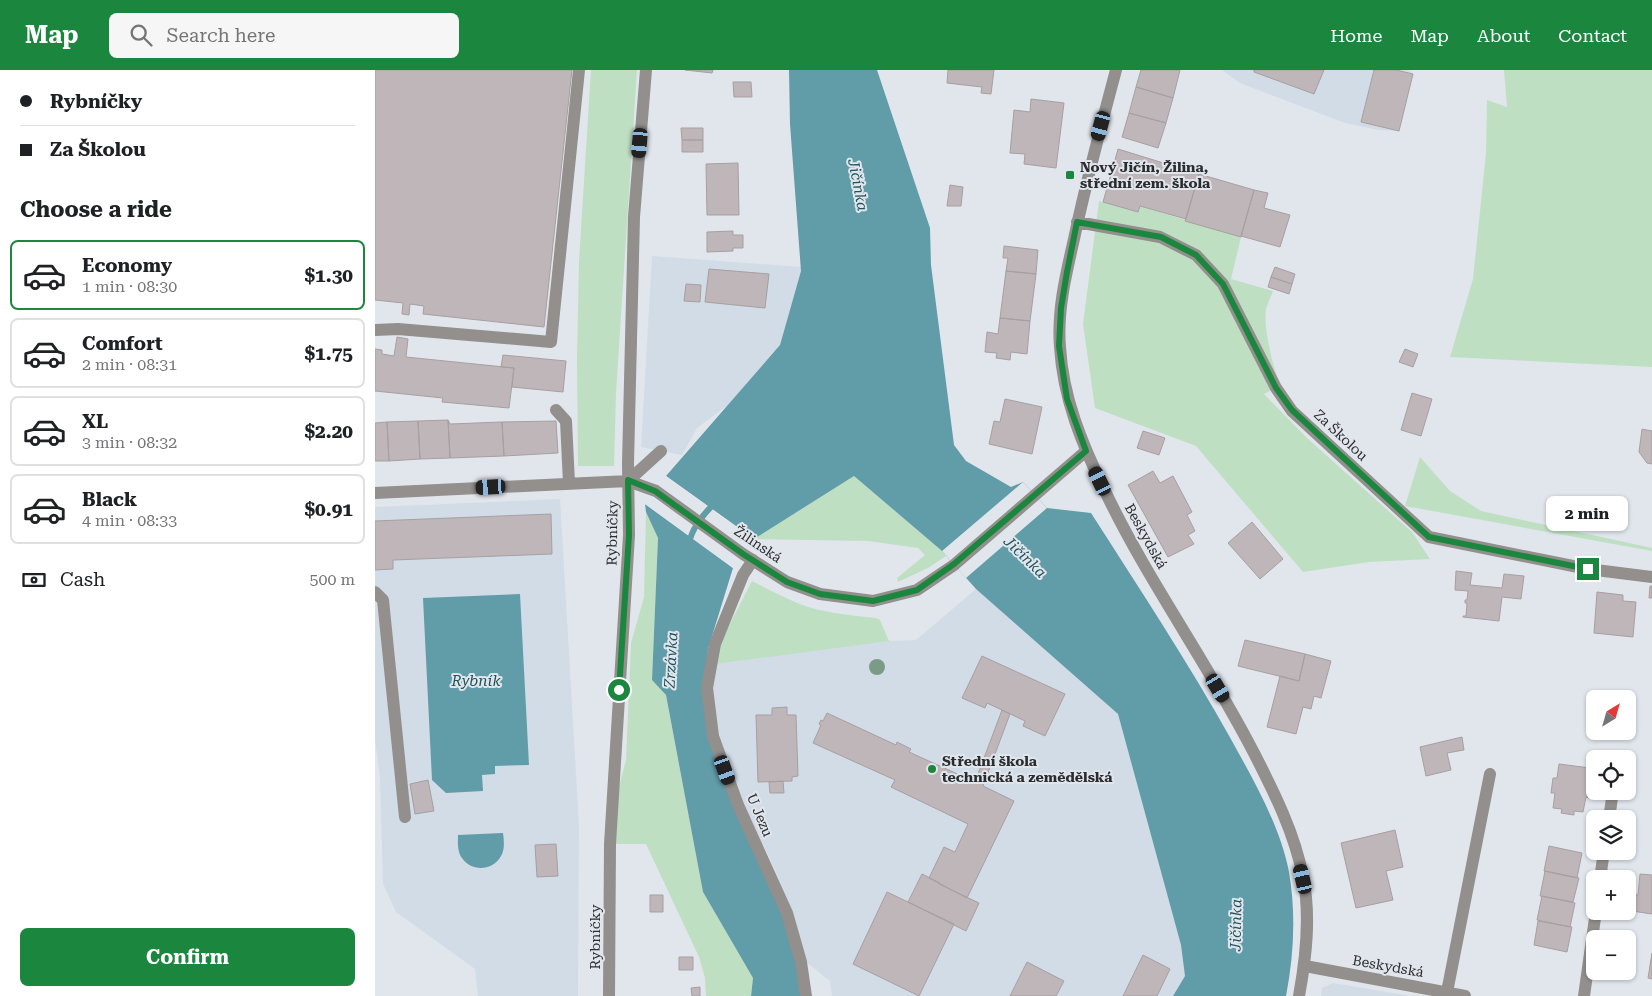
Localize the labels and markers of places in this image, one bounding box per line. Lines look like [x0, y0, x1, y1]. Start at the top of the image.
place label: Nový Jičín, Žilina, střední zem. škola [1080, 159, 1211, 191]
marker: Nový Jičín, Žilina, střední zem. škola [1064, 169, 1076, 181]
place label: Střední škola technická a zemědělská [942, 753, 1113, 785]
marker: Střední škola technická a zemědělská [926, 763, 938, 775]

